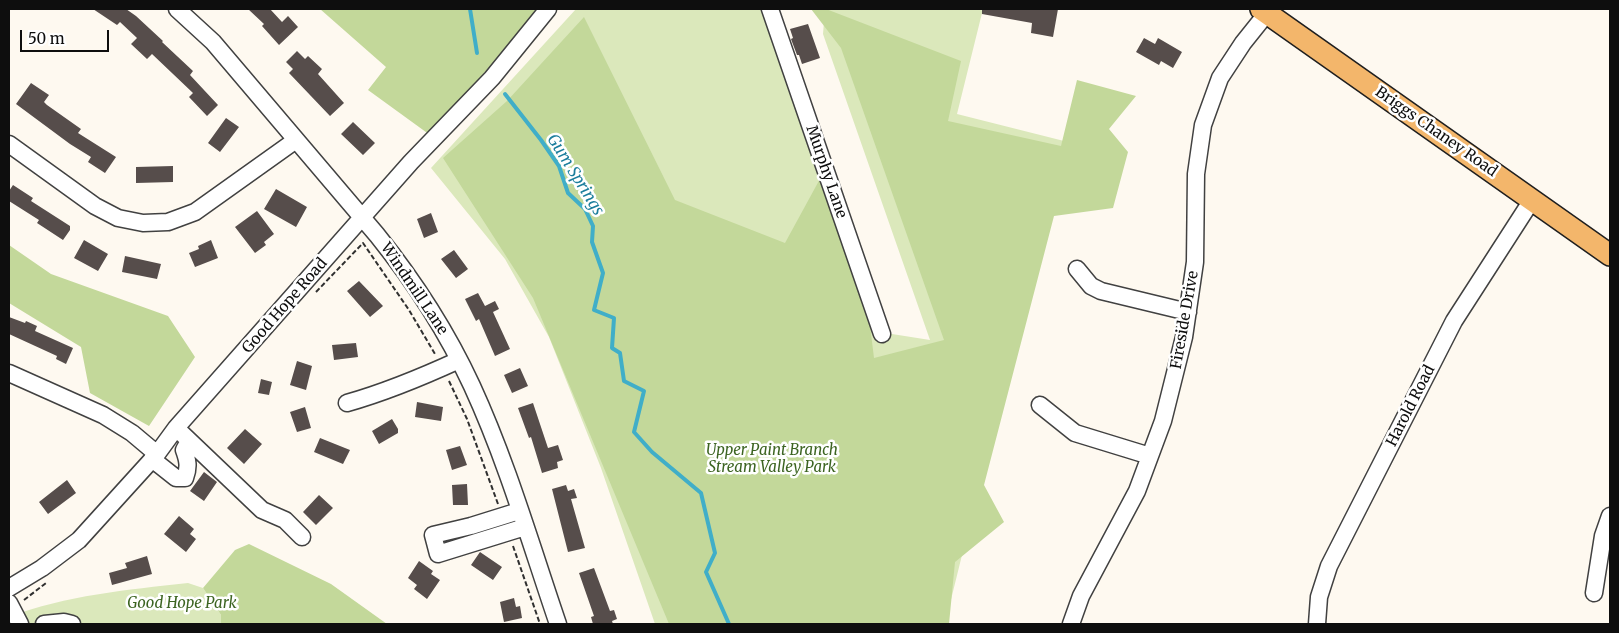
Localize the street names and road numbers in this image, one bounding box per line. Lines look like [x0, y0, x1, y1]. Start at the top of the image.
street label: Briggs Chaney Road [1372, 83, 1500, 181]
street label: Murphy Lane [802, 123, 850, 221]
street label: Windmill Lane [377, 240, 451, 338]
street label: Good Hope Road [239, 255, 331, 357]
street label: Fireside Drive [1167, 269, 1203, 371]
street label: Harold Road [1383, 362, 1439, 450]

